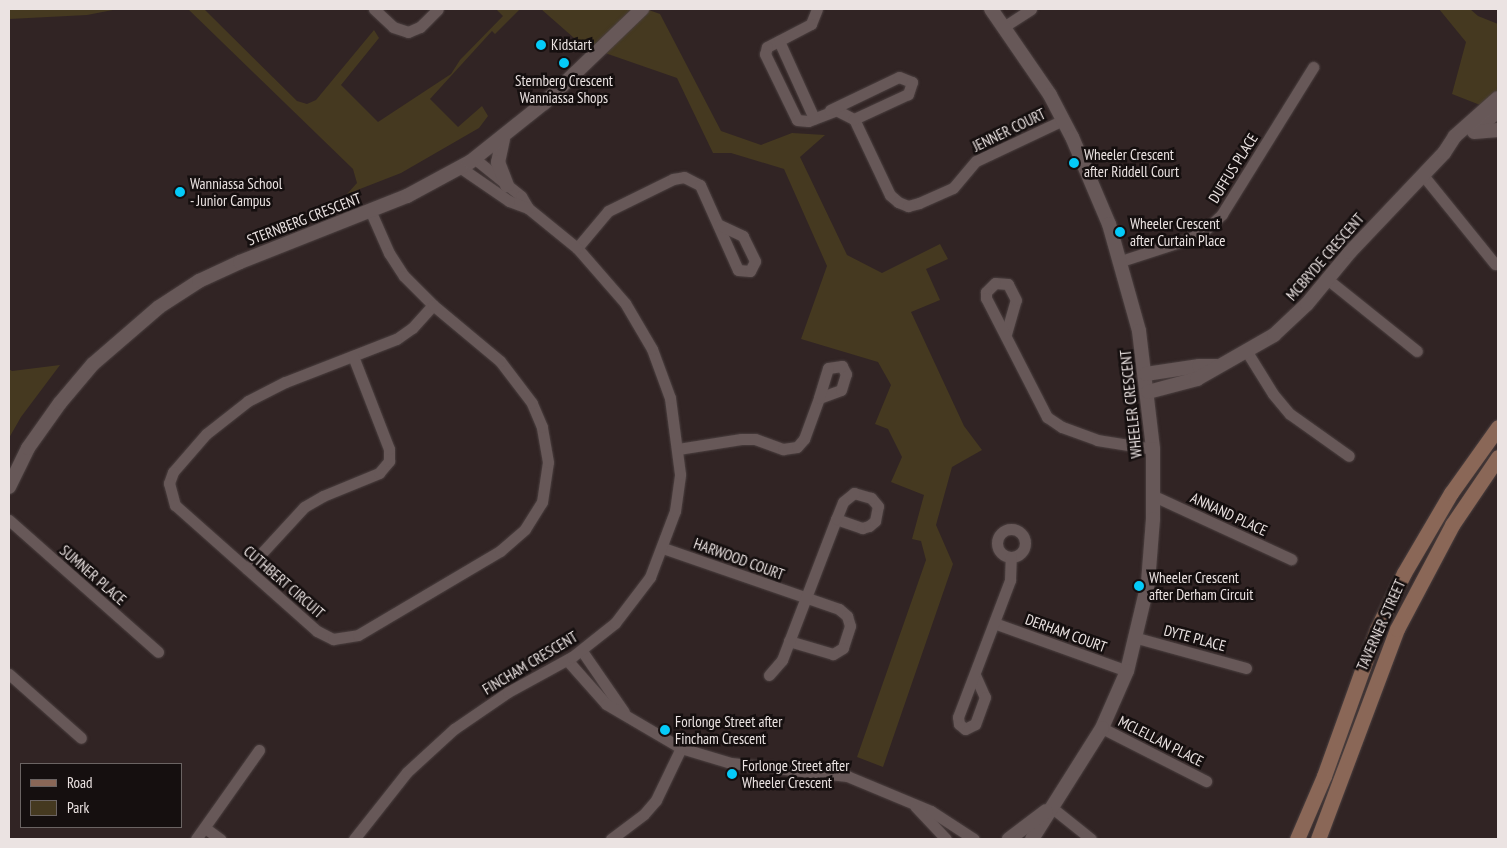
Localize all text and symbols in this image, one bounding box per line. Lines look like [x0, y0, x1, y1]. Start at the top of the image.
place label: Kidstart [551, 36, 592, 54]
marker: Kidstart [535, 39, 547, 51]
marker: Sternberg Crescent Wanniassa Shops [558, 57, 570, 69]
place label: Sternberg Crescent Wanniassa Shops [515, 71, 613, 106]
street label: JENNER COURT [970, 105, 1048, 155]
street label: DUFFUS PLACE [1205, 130, 1261, 206]
place label: Wheeler Crescent after Riddell Court [1084, 145, 1179, 180]
marker: Wheeler Crescent after Riddell Court [1068, 157, 1080, 169]
place label: Wanniassa School - Junior Campus [190, 174, 282, 209]
marker: Wanniassa School - Junior Campus [174, 186, 186, 198]
street label: STERNBERG CRESCENT [244, 189, 364, 249]
street label: MCBRYDE CRESCENT [1282, 210, 1368, 304]
place label: Wheeler Crescent after Curtain Place [1130, 214, 1226, 249]
marker: Wheeler Crescent after Curtain Place [1114, 226, 1126, 238]
street label: WHEELER CRESCENT [1116, 349, 1146, 459]
street label: ANNAND PLACE [1188, 488, 1270, 540]
street label: HARWOOD COURT [691, 534, 787, 584]
street label: SUMNER PLACE [56, 541, 130, 609]
street label: CUTHBERT CIRCUIT [240, 542, 328, 622]
place label: Wheeler Crescent after Derham Circuit [1149, 568, 1253, 603]
street label: TAVERNER STREET [1353, 577, 1409, 673]
marker: Wheeler Crescent after Derham Circuit [1133, 580, 1145, 592]
street label: DERHAM COURT [1023, 610, 1109, 656]
street label: DYTE PLACE [1162, 621, 1228, 655]
street label: FINCHAM CRESCENT [479, 628, 581, 698]
place label: Forlonge Street after Fincham Crescent [675, 712, 782, 747]
street label: MCLELLAN PLACE [1115, 712, 1207, 770]
marker: Forlonge Street after Fincham Crescent [659, 724, 671, 736]
place label: Forlonge Street after Wheeler Crescent [742, 756, 849, 791]
legend [20, 763, 182, 828]
marker: Forlonge Street after Wheeler Crescent [726, 768, 738, 780]
text: Road [67, 773, 93, 792]
text: Park [67, 798, 89, 817]

